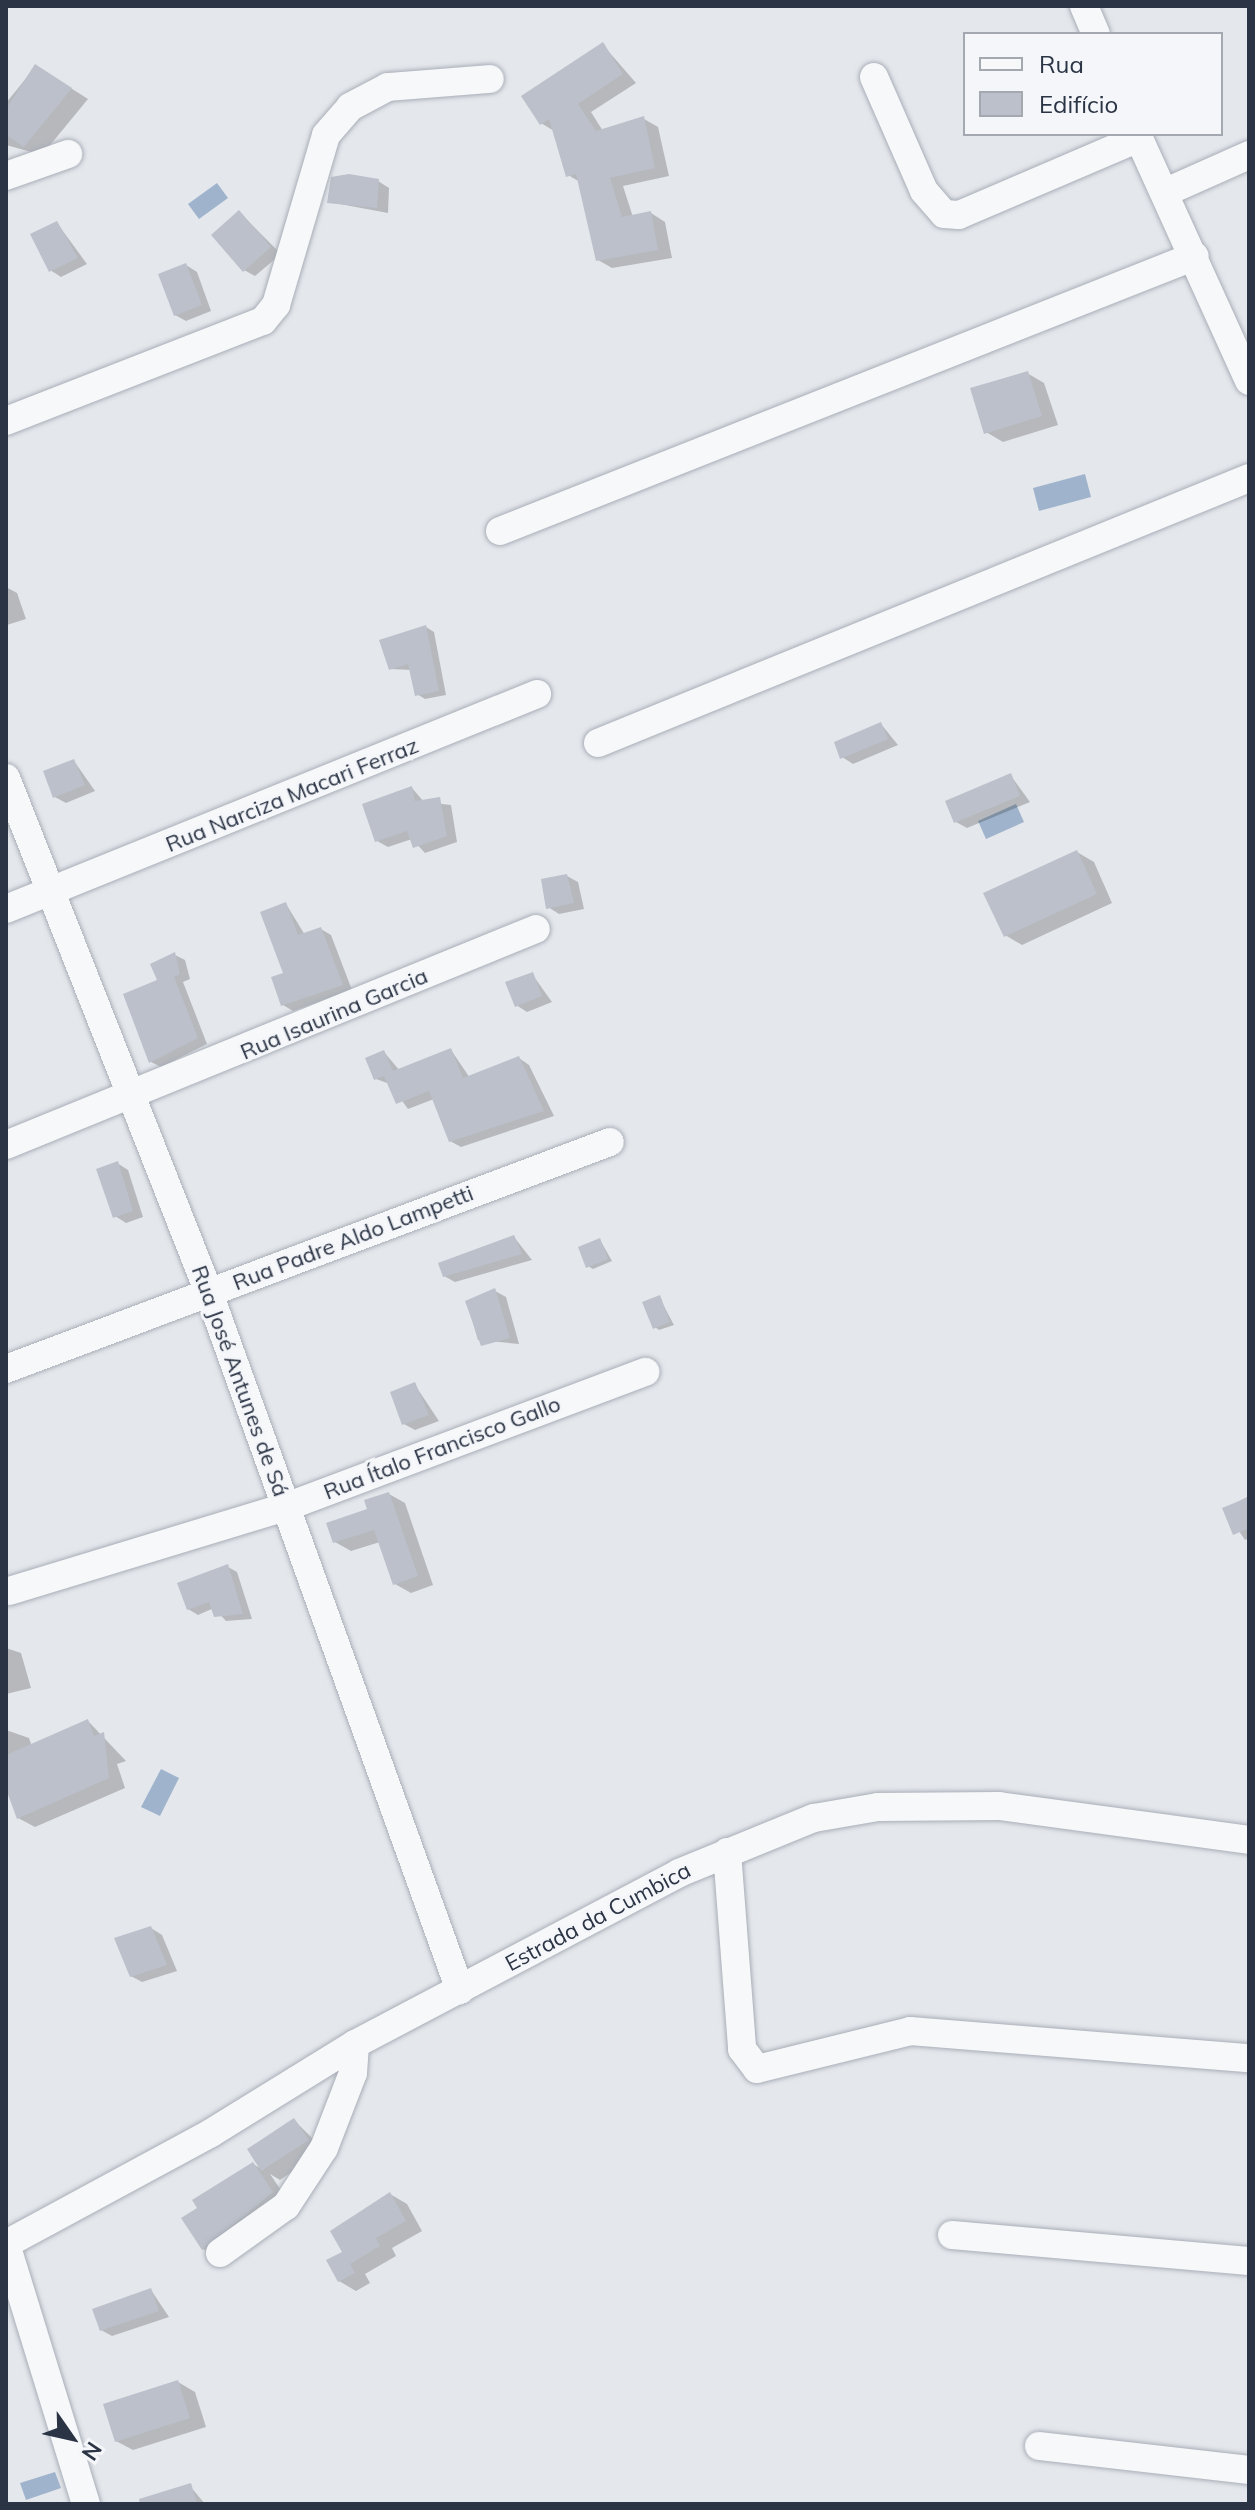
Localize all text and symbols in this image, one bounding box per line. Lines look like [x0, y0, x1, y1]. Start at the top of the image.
legend [963, 32, 1223, 136]
text: Rua [1039, 49, 1084, 79]
text: Edifício [1039, 89, 1118, 119]
street label: Rua Narciza Macari Ferraz [162, 732, 422, 858]
street label: Rua Isaurina Garcia [236, 963, 432, 1065]
street label: Rua Padre Aldo Lampetti [229, 1180, 477, 1296]
street label: Rua José Antunes de Sá [186, 1262, 294, 1500]
street label: Rua Ítalo Francisco Gallo [320, 1391, 564, 1505]
street label: Estrada da Cumbica [501, 1857, 695, 1977]
north arrow [32, 2398, 112, 2478]
text: N [76, 2437, 108, 2466]

